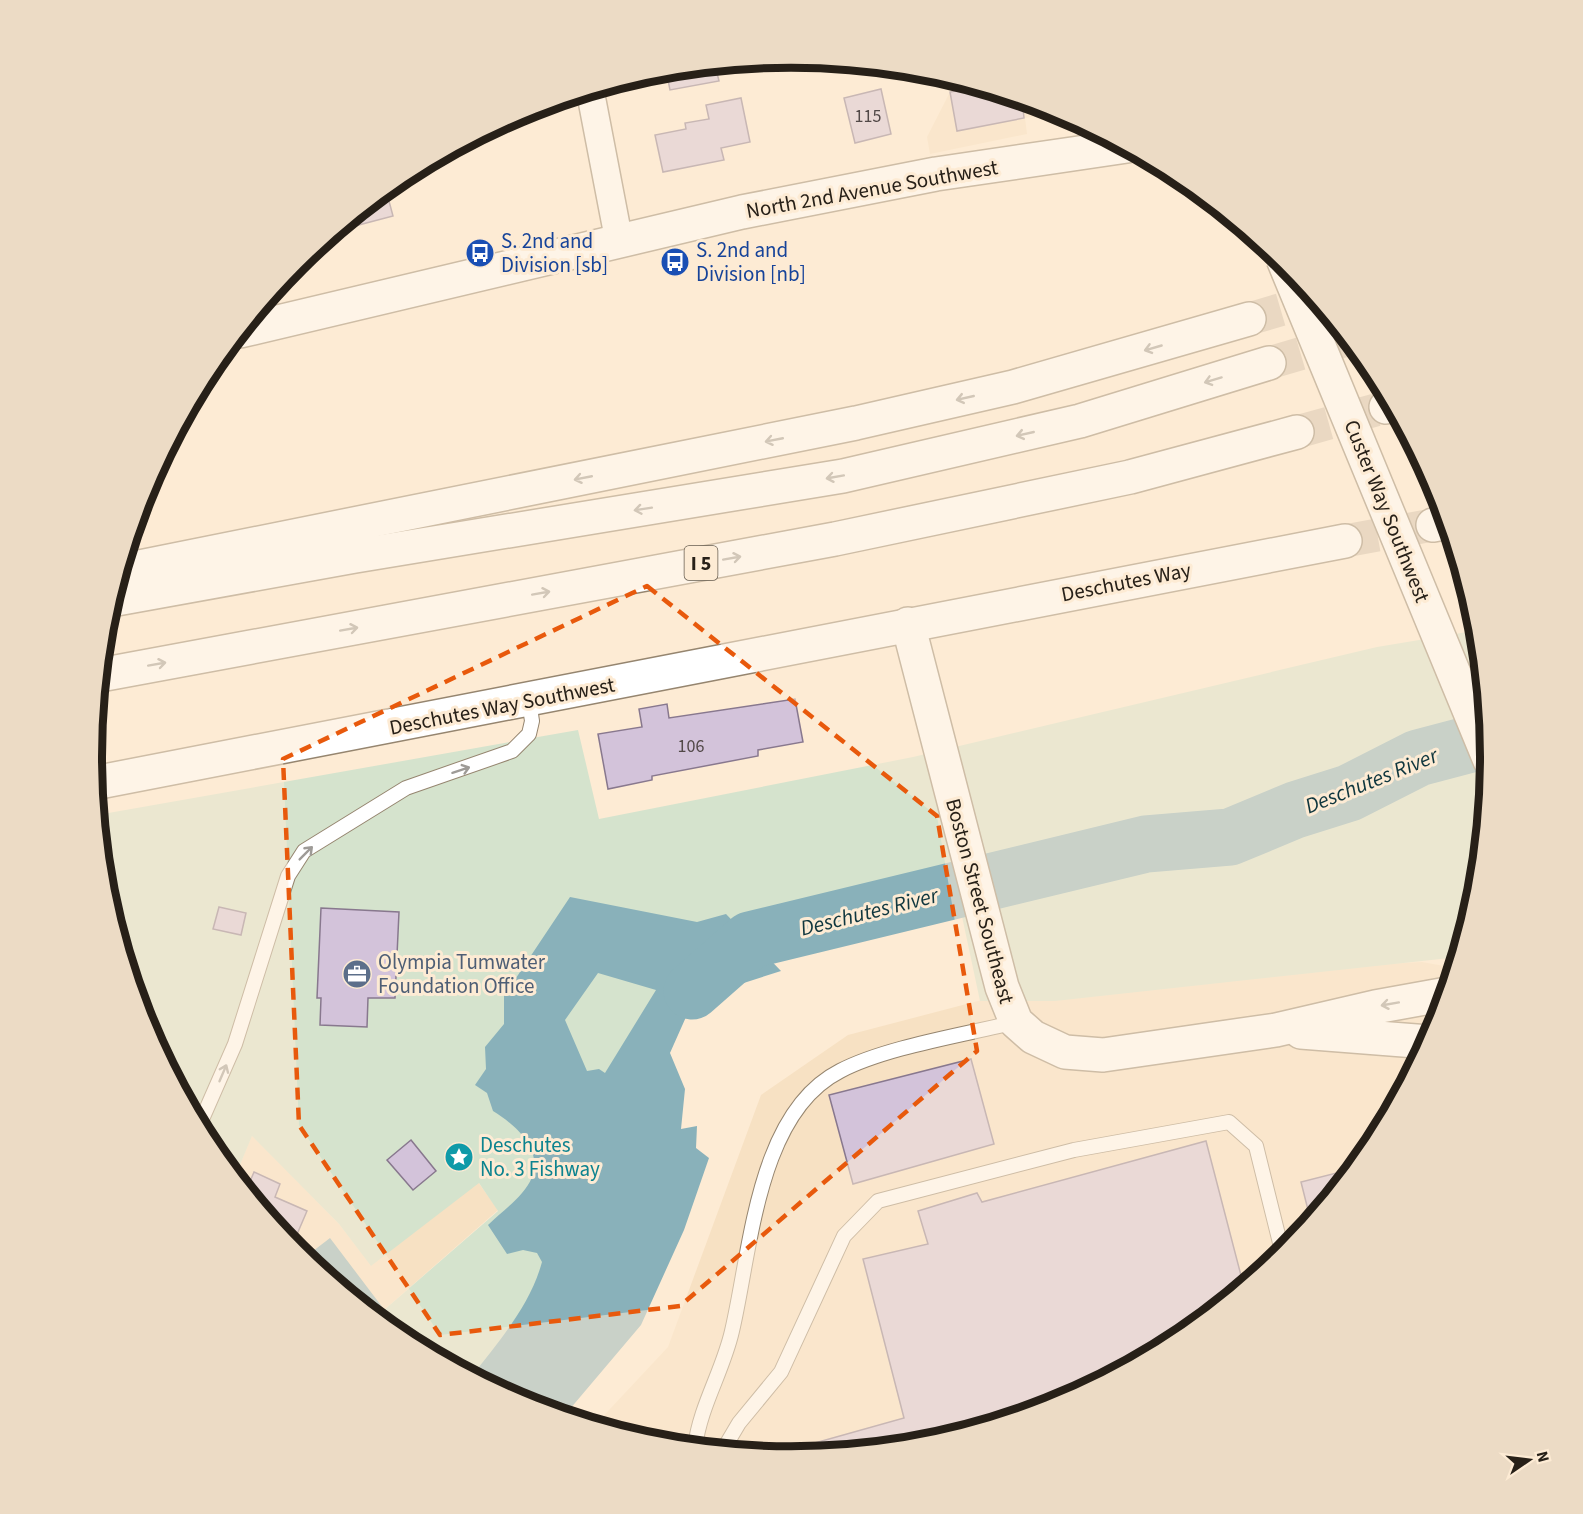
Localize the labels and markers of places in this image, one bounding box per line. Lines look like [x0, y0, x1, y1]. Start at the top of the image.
place label: S. 2nd and Division [sb] [501, 226, 608, 280]
place label: S. 2nd and Division [nb] [696, 235, 806, 289]
bus stop icon: S. 2nd and Division [sb] [464, 237, 496, 269]
bus stop icon: S. 2nd and Division [nb] [659, 246, 691, 278]
place label: Olympia Tumwater Foundation Office [378, 947, 546, 1001]
office icon: Olympia Tumwater Foundation Office [341, 958, 373, 990]
place label: Deschutes No. 3 Fishway [480, 1130, 600, 1184]
place icon: Deschutes No. 3 Fishway [443, 1141, 475, 1173]

